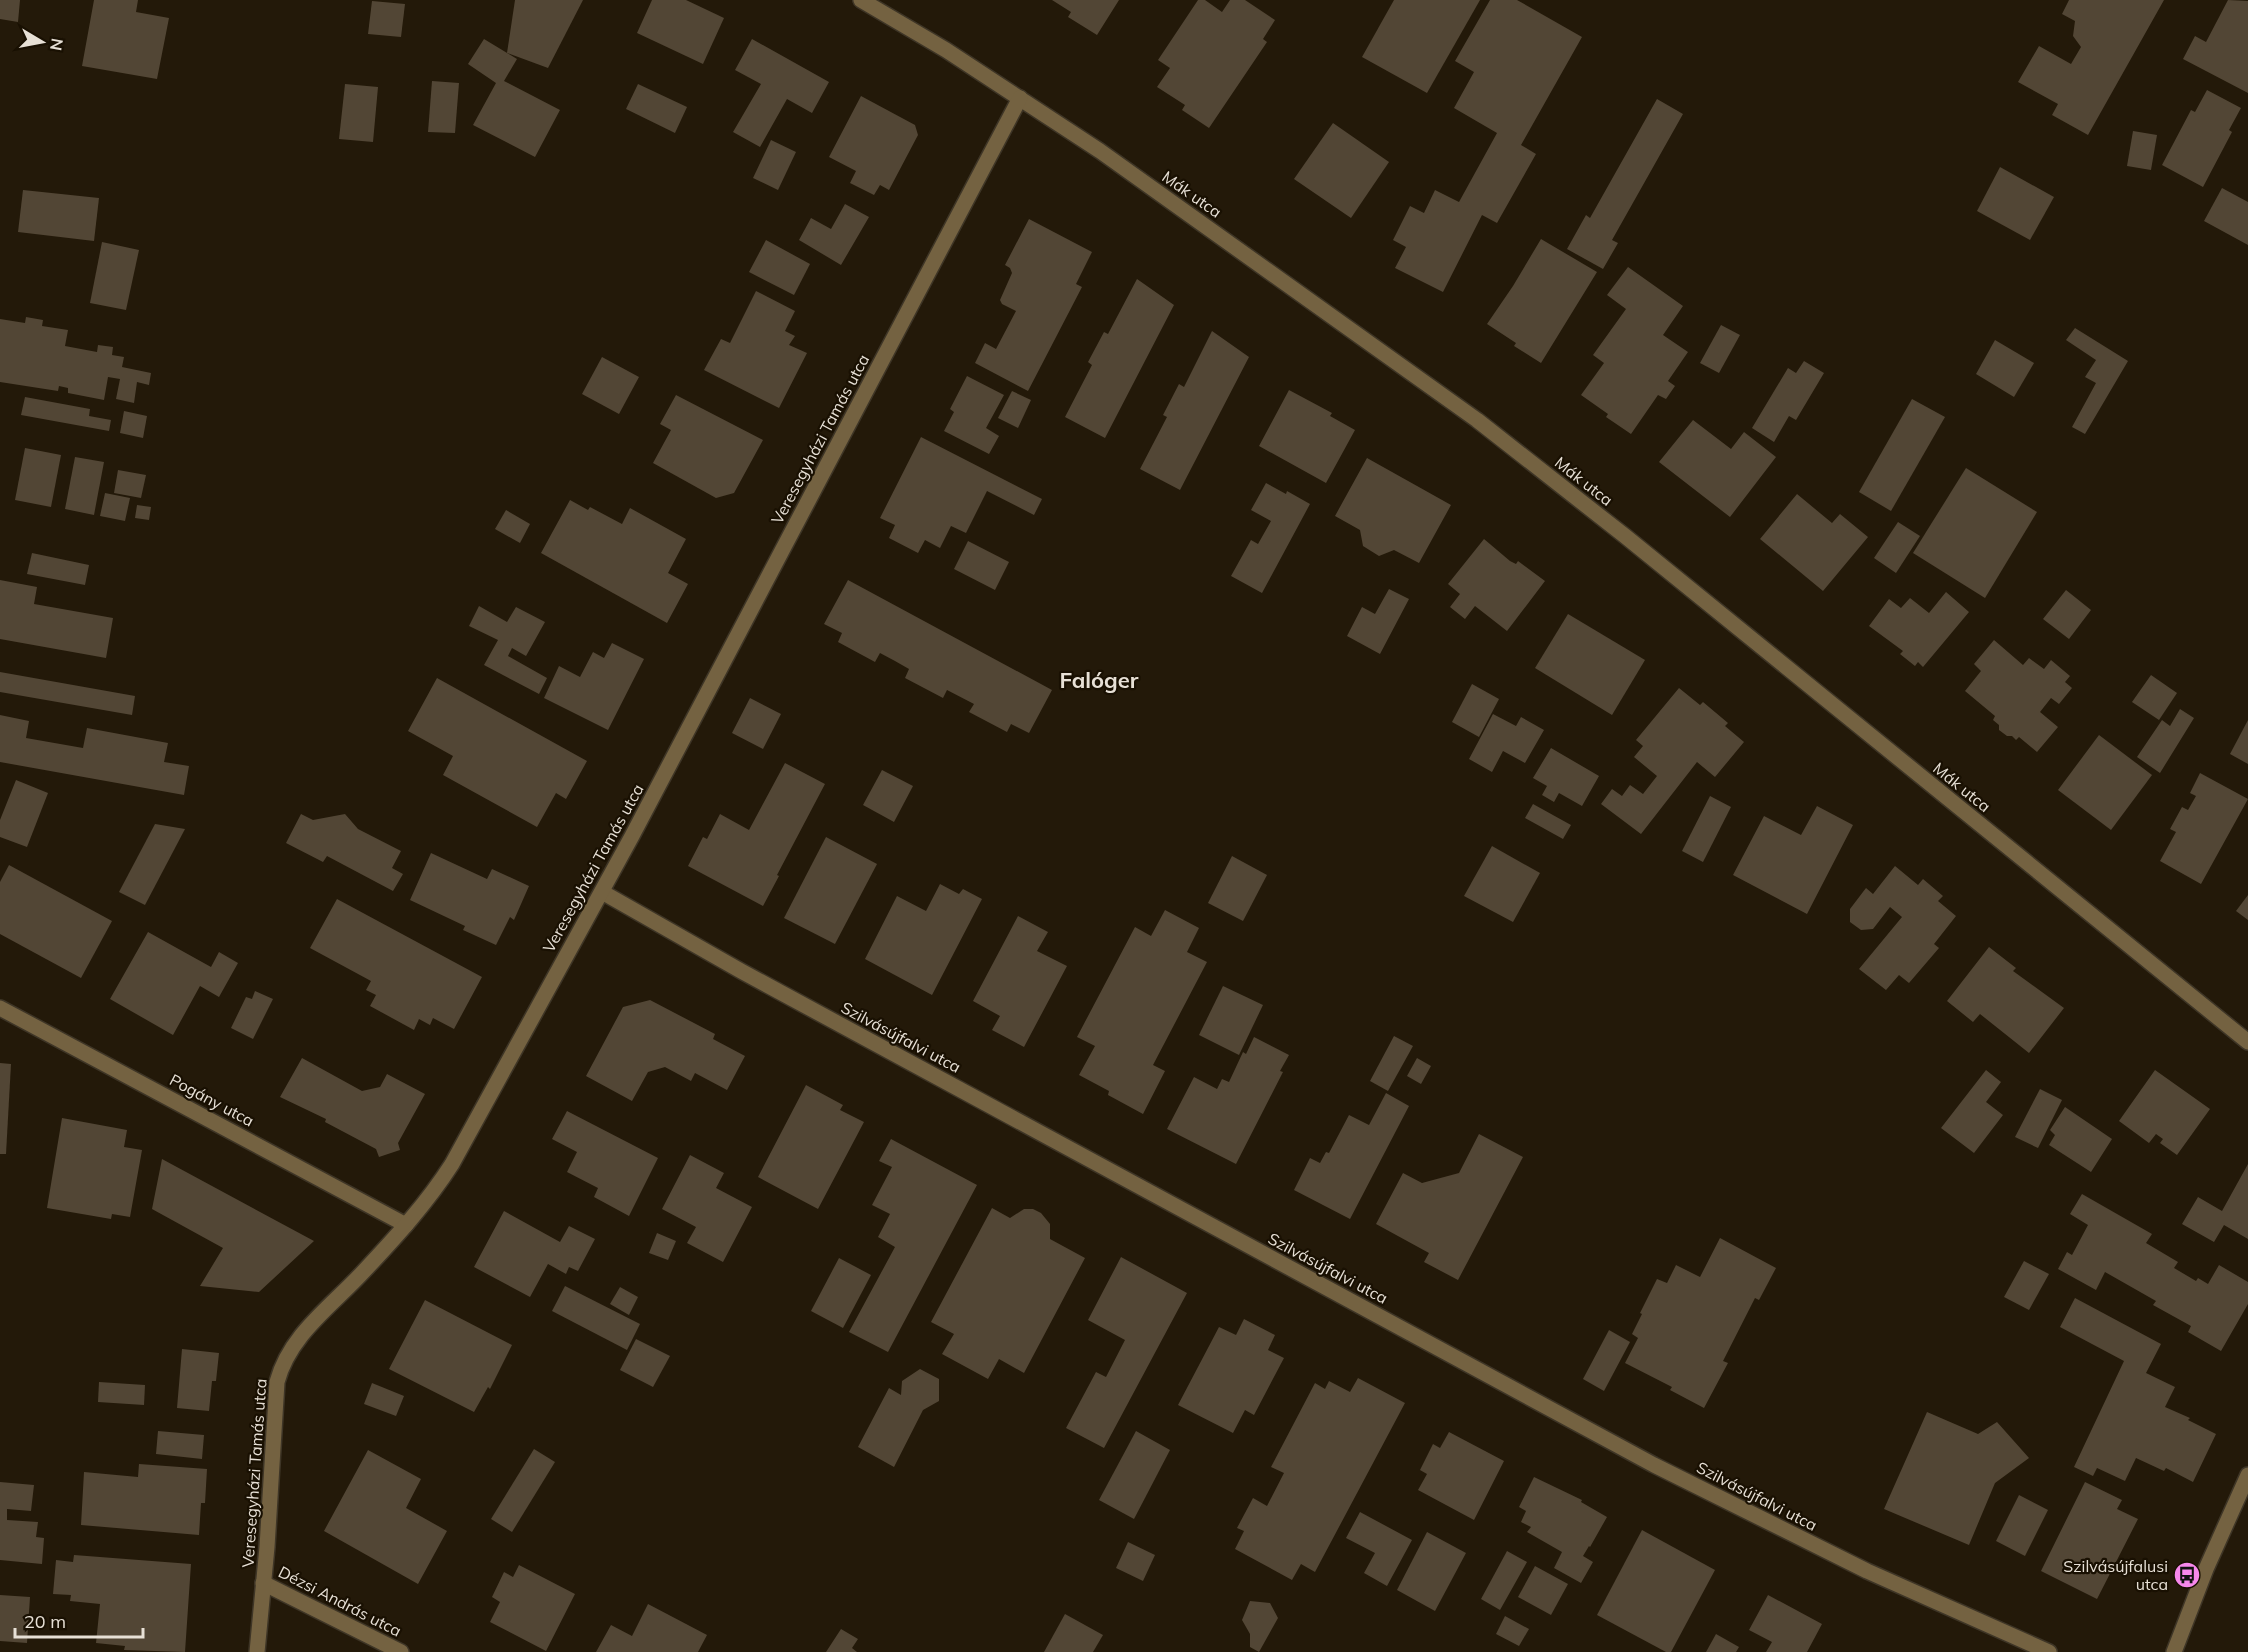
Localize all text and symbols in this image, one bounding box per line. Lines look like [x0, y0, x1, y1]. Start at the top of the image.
north arrow [12, 12, 72, 72]
text: N [46, 37, 68, 52]
street label: Mák utca [1158, 166, 1226, 222]
street label: Veresegyházi Tamás utca [767, 351, 873, 527]
street label: Mák utca [1551, 452, 1617, 510]
district label: Falóger [1060, 666, 1139, 694]
street label: Mák utca [1929, 758, 1995, 816]
street label: Veresegyházi Tamás utca [538, 780, 648, 956]
street label: Szilvásújfalvi utca [838, 997, 964, 1077]
street label: Pogány utca [166, 1069, 258, 1131]
street label: Szilvásújfalvi utca [1265, 1228, 1391, 1308]
street label: Veresegyházi Tamás utca [237, 1378, 271, 1568]
street label: Szilvásújfalvi utca [1693, 1457, 1821, 1535]
place label: Szilvásújfalusi utca [2063, 1556, 2168, 1594]
bus stop icon: Szilvásújfalusi utca [2172, 1560, 2202, 1590]
street label: Dézsi András utca [275, 1561, 405, 1641]
scale bar [15, 1601, 142, 1639]
text: 20 m [24, 1610, 66, 1633]

